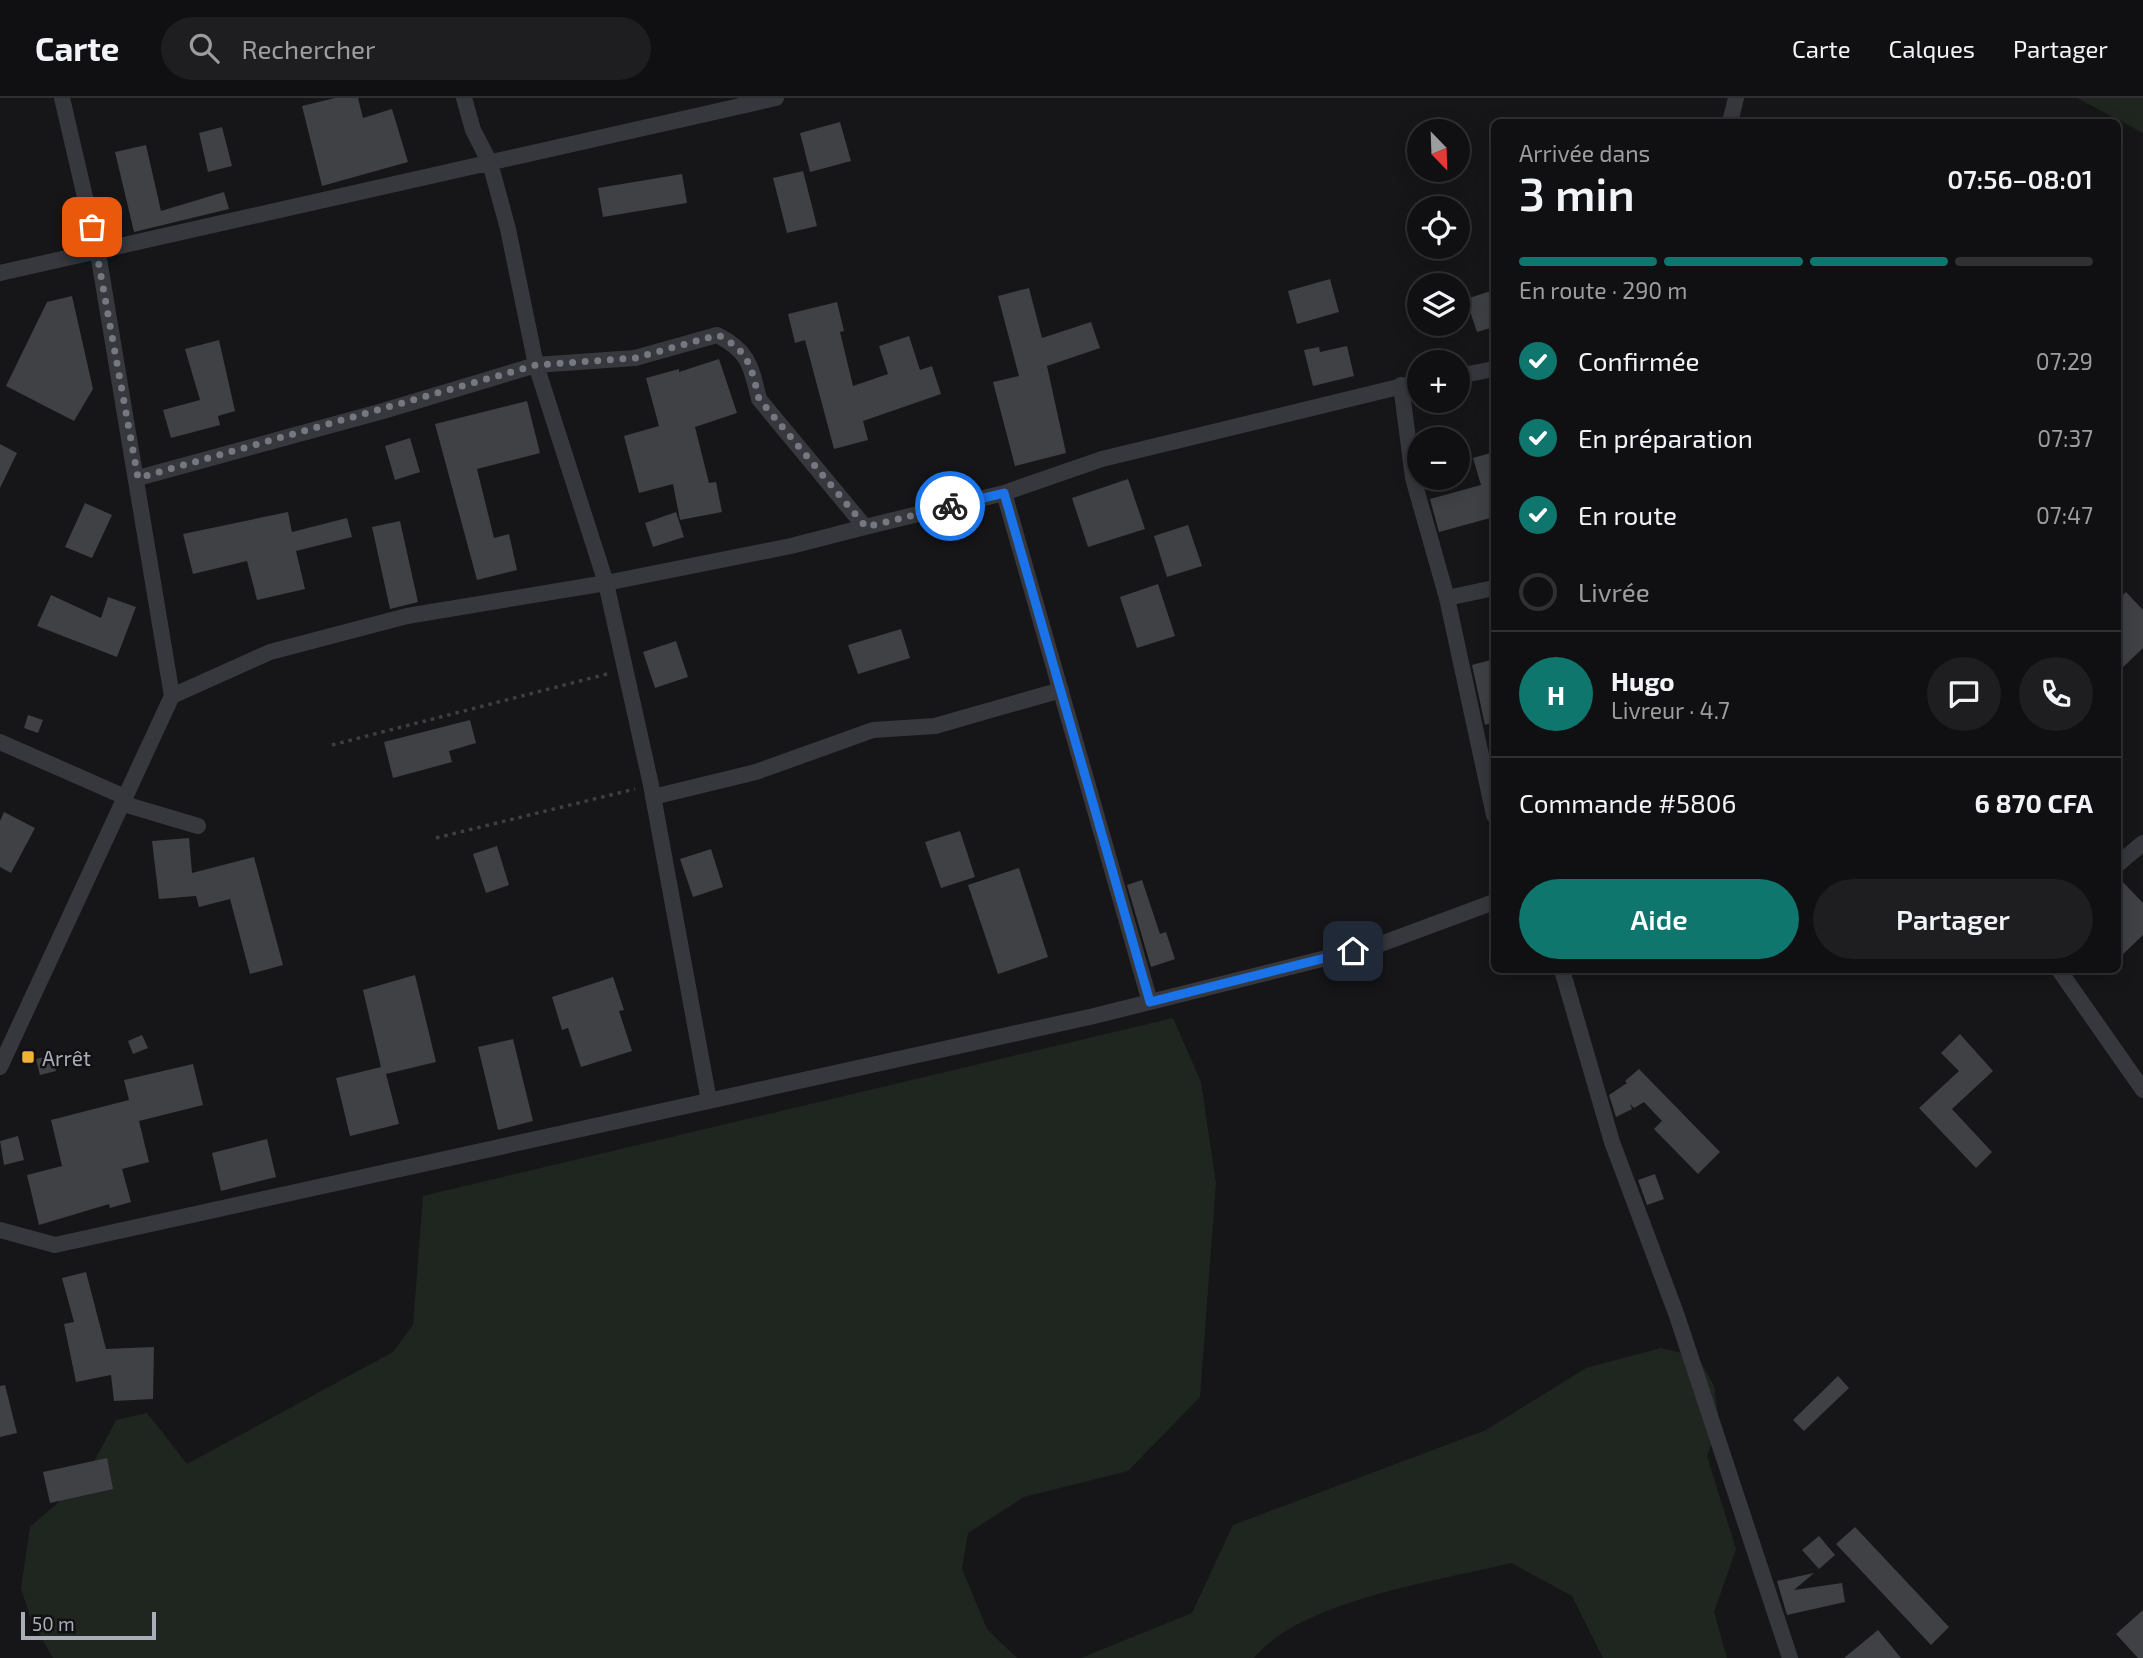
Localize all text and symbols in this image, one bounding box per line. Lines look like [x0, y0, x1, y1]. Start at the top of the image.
search box [161, 17, 651, 80]
text: Carte [35, 28, 119, 68]
icon: search [185, 29, 223, 67]
text: Rechercher [241, 33, 375, 64]
text: Carte [1792, 34, 1851, 63]
text: Calques [1889, 34, 1975, 63]
text: Partager [2013, 34, 2108, 63]
north arrow [1407, 119, 1470, 182]
map controls [1407, 119, 1470, 490]
text: Arrivée dans [1519, 139, 1650, 167]
text: 07:56–08:01 [1947, 163, 2093, 194]
text: 3 min [1519, 165, 1635, 220]
button: locate [1407, 196, 1470, 259]
pin [62, 197, 122, 257]
icon: bag [73, 208, 111, 246]
button: layers [1407, 273, 1470, 336]
text: En route · 290 m [1519, 276, 1688, 304]
icon: check [1519, 342, 1557, 380]
text: Confirmée [1578, 345, 1700, 376]
text: 07:29 [2036, 347, 2093, 375]
button: + [1407, 350, 1470, 413]
icon: check [1519, 419, 1557, 457]
text: En préparation [1578, 422, 1753, 453]
text: 07:37 [2037, 424, 2093, 452]
button: − [1407, 427, 1470, 490]
courier [915, 471, 985, 541]
icon: bike [931, 487, 969, 525]
icon: check [1519, 496, 1557, 534]
text: En route [1578, 499, 1677, 530]
text: 07:47 [2036, 501, 2093, 529]
text: Livrée [1578, 576, 1650, 607]
button: chat [1927, 657, 2001, 731]
button: phone [2019, 657, 2093, 731]
text: Hugo [1611, 665, 1675, 696]
text: H [1547, 679, 1565, 710]
text: Livreur · 4.7 [1611, 696, 1730, 724]
text: Commande #5806 [1519, 787, 1736, 818]
text: 6 870 CFA [1975, 787, 2093, 818]
button: Aide [1519, 879, 1799, 959]
button: Partager [1813, 879, 2093, 959]
pin [1323, 921, 1383, 981]
icon: home [1334, 932, 1372, 970]
place label: Arrêt [42, 1045, 91, 1070]
marker: Arrêt [20, 1049, 36, 1065]
scale bar [21, 1609, 156, 1641]
text: 50 m [32, 1612, 75, 1635]

